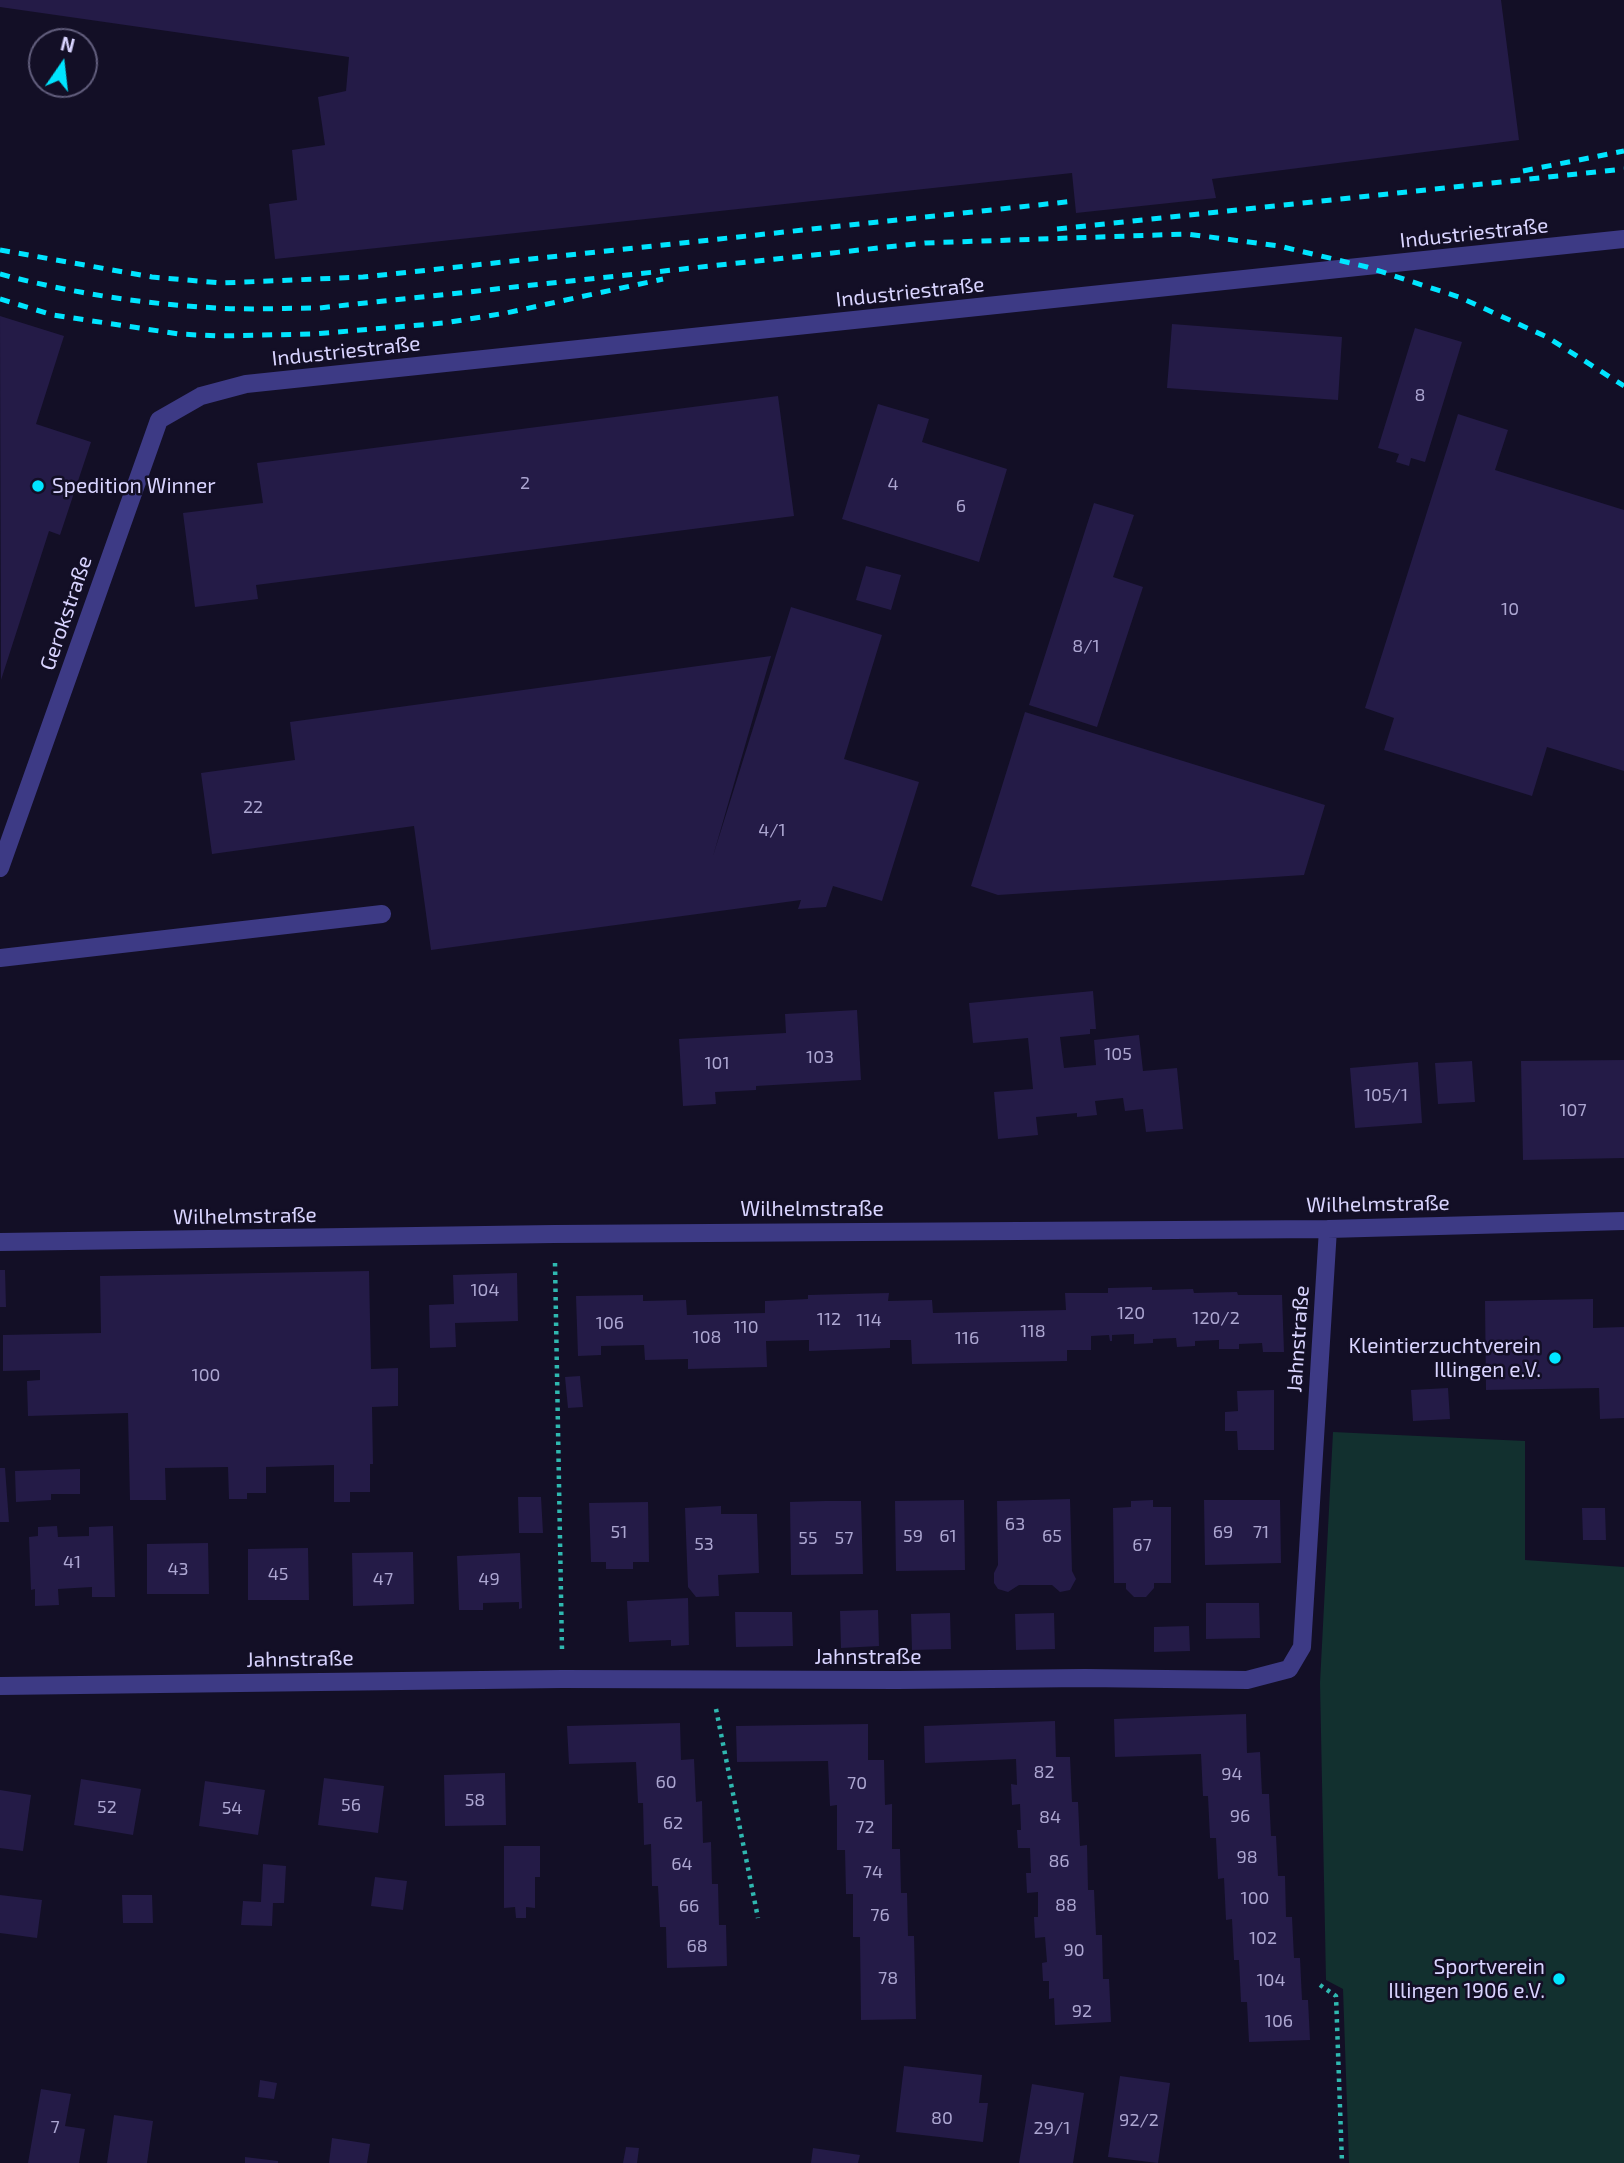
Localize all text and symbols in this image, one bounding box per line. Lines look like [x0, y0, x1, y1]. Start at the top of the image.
north arrow [28, 28, 98, 98]
text: N [58, 31, 77, 57]
street label: Industriestraße [1398, 213, 1550, 253]
street label: Industriestraße [834, 272, 986, 312]
street label: Industriestraße [270, 331, 422, 371]
house number: 8 [1415, 384, 1425, 406]
house number: 2 [520, 472, 530, 494]
place label: Spedition Winner [52, 473, 216, 499]
house number: 4 [887, 473, 899, 495]
marker: Spedition Winner [30, 478, 46, 494]
house number: 6 [956, 495, 966, 517]
street label: Gerokstraße [35, 552, 97, 674]
house number: 10 [1501, 598, 1519, 620]
house number: 8/1 [1072, 635, 1100, 657]
house number: 22 [243, 796, 263, 818]
house number: 4/1 [758, 819, 786, 841]
house number: 105 [1104, 1043, 1132, 1065]
house number: 103 [806, 1046, 834, 1068]
house number: 101 [704, 1052, 730, 1074]
house number: 105/1 [1364, 1084, 1408, 1106]
house number: 107 [1559, 1099, 1587, 1121]
street label: Wilhelmstraße [1306, 1190, 1450, 1218]
street label: Wilhelmstraße [740, 1196, 884, 1222]
street label: Wilhelmstraße [173, 1202, 317, 1230]
house number: 104 [470, 1279, 500, 1301]
street label: Jahnstraße [1282, 1285, 1314, 1393]
house number: 120 [1117, 1302, 1145, 1324]
house number: 120/2 [1192, 1307, 1240, 1329]
house number: 112 [817, 1308, 841, 1330]
house number: 114 [856, 1309, 882, 1331]
house number: 106 [596, 1312, 624, 1334]
house number: 110 [733, 1316, 759, 1338]
house number: 118 [1020, 1320, 1046, 1342]
house number: 108 [693, 1326, 721, 1348]
house number: 116 [955, 1327, 979, 1349]
place label: Kleintierzuchtverein Illingen e.V. [1348, 1333, 1541, 1383]
marker: Kleintierzuchtverein Illingen e.V. [1547, 1350, 1563, 1366]
house number: 100 [192, 1364, 220, 1386]
house number: 63 [1005, 1513, 1025, 1535]
house number: 51 [611, 1521, 627, 1543]
house number: 69 [1213, 1521, 1233, 1543]
house number: 71 [1253, 1521, 1269, 1543]
house number: 59 [903, 1525, 923, 1547]
house number: 61 [939, 1525, 957, 1547]
house number: 65 [1042, 1525, 1062, 1547]
house number: 55 [798, 1527, 818, 1549]
house number: 57 [835, 1527, 853, 1549]
house number: 53 [694, 1533, 714, 1555]
house number: 67 [1132, 1534, 1152, 1556]
house number: 41 [63, 1551, 81, 1573]
house number: 43 [167, 1558, 189, 1580]
house number: 45 [268, 1563, 288, 1585]
house number: 47 [373, 1568, 393, 1590]
house number: 49 [478, 1568, 500, 1590]
street label: Jahnstraße [814, 1644, 922, 1670]
street label: Jahnstraße [246, 1645, 354, 1673]
house number: 82 [1033, 1761, 1055, 1783]
house number: 94 [1221, 1763, 1243, 1785]
house number: 60 [655, 1771, 677, 1793]
house number: 70 [847, 1772, 867, 1794]
house number: 58 [465, 1789, 485, 1811]
house number: 56 [341, 1794, 361, 1816]
house number: 52 [97, 1796, 117, 1818]
house number: 54 [222, 1797, 242, 1819]
house number: 96 [1230, 1805, 1250, 1827]
house number: 84 [1039, 1806, 1061, 1828]
house number: 62 [663, 1812, 683, 1834]
house number: 72 [855, 1816, 875, 1838]
house number: 98 [1236, 1846, 1258, 1868]
house number: 86 [1048, 1850, 1070, 1872]
house number: 64 [671, 1853, 693, 1875]
house number: 74 [863, 1861, 883, 1883]
house number: 100 [1241, 1887, 1269, 1909]
house number: 88 [1055, 1894, 1077, 1916]
house number: 66 [679, 1895, 699, 1917]
house number: 76 [870, 1904, 890, 1926]
house number: 102 [1249, 1927, 1277, 1949]
house number: 68 [686, 1935, 708, 1957]
house number: 90 [1063, 1939, 1085, 1961]
place label: Sportverein Illingen 1906 e.V. [1388, 1954, 1545, 2004]
house number: 78 [878, 1967, 898, 1989]
house number: 104 [1256, 1969, 1286, 1991]
marker: Sportverein Illingen 1906 e.V. [1551, 1971, 1567, 1987]
house number: 92 [1072, 2000, 1092, 2022]
house number: 106 [1265, 2010, 1293, 2032]
house number: 80 [931, 2107, 953, 2129]
house number: 92/2 [1119, 2109, 1159, 2131]
house number: 7 [50, 2116, 60, 2138]
house number: 29/1 [1034, 2117, 1070, 2139]

